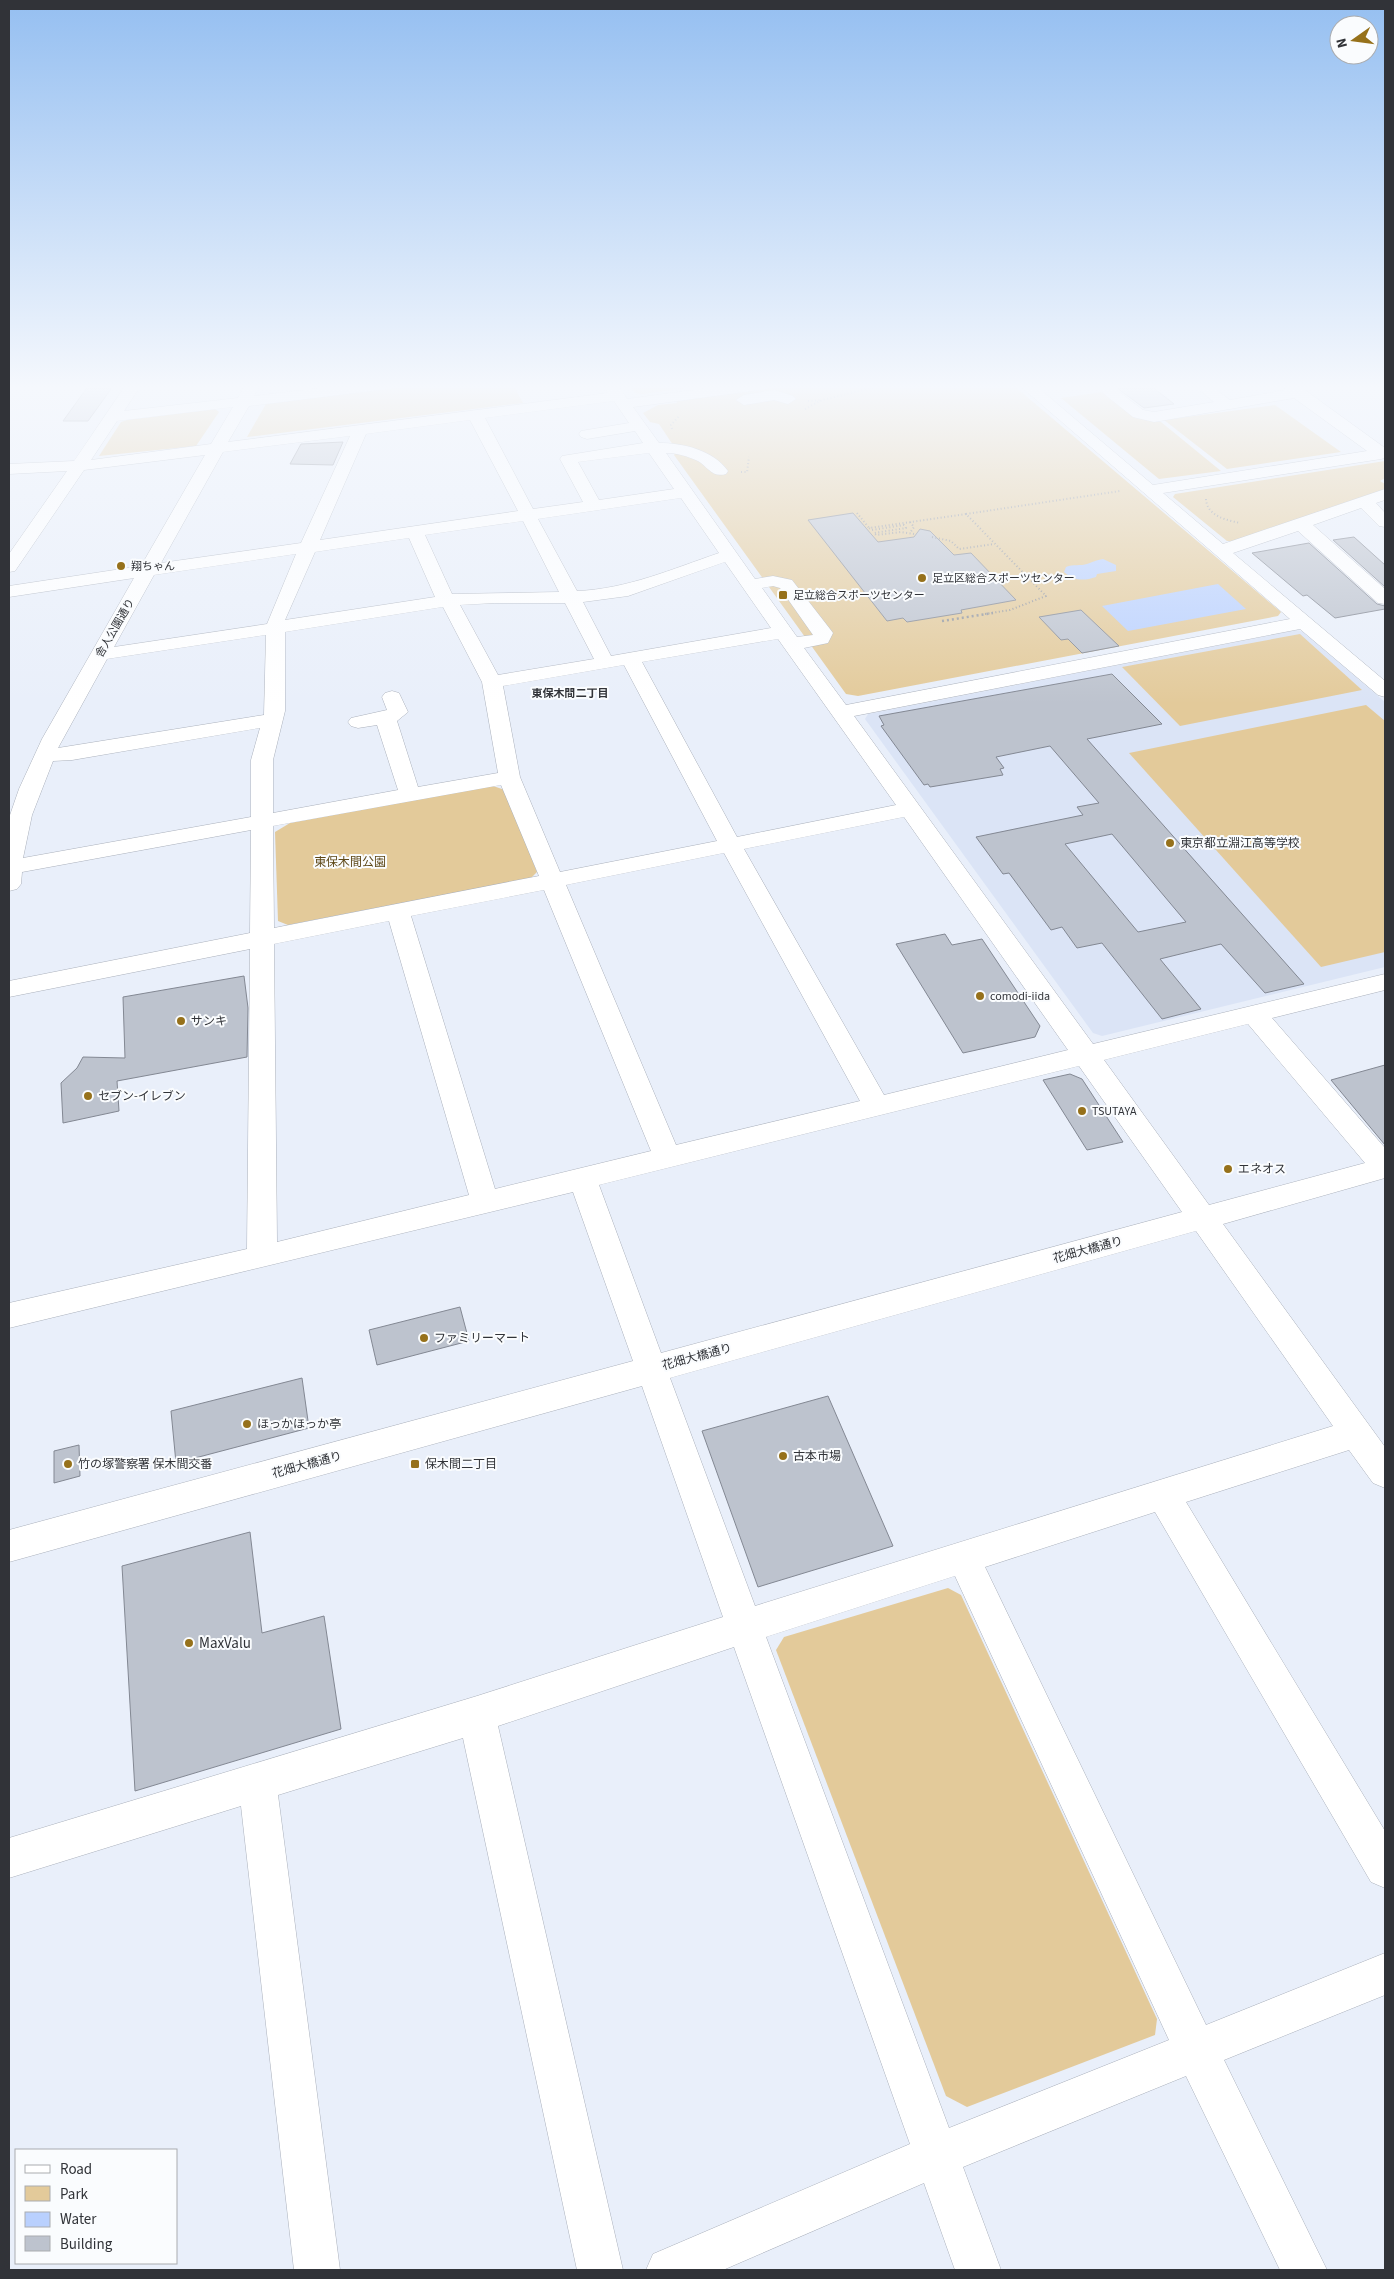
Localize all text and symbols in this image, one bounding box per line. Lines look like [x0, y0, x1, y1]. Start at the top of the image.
north arrow [1329, 15, 1379, 65]
text: N [1332, 36, 1353, 50]
place label: 翔ちゃん [131, 559, 175, 574]
marker: 翔ちゃん [115, 560, 127, 572]
place label: 足立区総合スポーツセンター [932, 571, 1075, 586]
marker: 足立区総合スポーツセンター [916, 572, 928, 584]
place label: 足立総合スポーツセンター [793, 588, 925, 603]
marker: 足立総合スポーツセンター [777, 589, 789, 601]
street label: 舎人公園通り [92, 596, 138, 660]
district label: 東保木間二丁目 [532, 686, 609, 701]
place label: 東京都立淵江高等学校 [1180, 835, 1300, 852]
marker: 東京都立淵江高等学校 [1164, 837, 1176, 849]
park label: 東保木間公園 [314, 854, 386, 871]
place label: comodi-iida [990, 988, 1050, 1005]
marker: comodi-iida [974, 990, 986, 1002]
place label: サンキ [191, 1013, 227, 1030]
marker: サンキ [175, 1015, 187, 1027]
place label: セブン-イレブン [98, 1088, 186, 1105]
marker: セブン-イレブン [82, 1090, 94, 1102]
place label: TSUTAYA [1092, 1103, 1137, 1120]
marker: TSUTAYA [1076, 1105, 1088, 1117]
place label: エネオス [1238, 1161, 1286, 1178]
marker: エネオス [1222, 1163, 1234, 1175]
street label: 花畑大橋通り [1051, 1232, 1125, 1268]
place label: ファミリーマート [434, 1330, 530, 1347]
marker: ファミリーマート [418, 1332, 430, 1344]
street label: 花畑大橋通り [660, 1339, 734, 1375]
place label: ほっかほっか亭 [257, 1416, 341, 1433]
marker: ほっかほっか亭 [241, 1418, 253, 1430]
street label: 花畑大橋通り [270, 1447, 344, 1483]
place label: 古本市場 [793, 1448, 841, 1465]
marker: 古本市場 [777, 1450, 789, 1462]
place label: 竹の塚警察署 保木間交番 [78, 1456, 212, 1473]
place label: 保木間二丁目 [425, 1456, 497, 1473]
marker: 竹の塚警察署 保木間交番 [62, 1458, 74, 1470]
marker: 保木間二丁目 [409, 1458, 421, 1470]
place label: MaxValu [199, 1633, 251, 1654]
marker: MaxValu [183, 1637, 195, 1649]
legend [15, 2149, 178, 2264]
text: Road [60, 2159, 92, 2180]
text: Park [60, 2184, 89, 2205]
text: Water [60, 2209, 97, 2230]
text: Building [60, 2234, 113, 2255]

